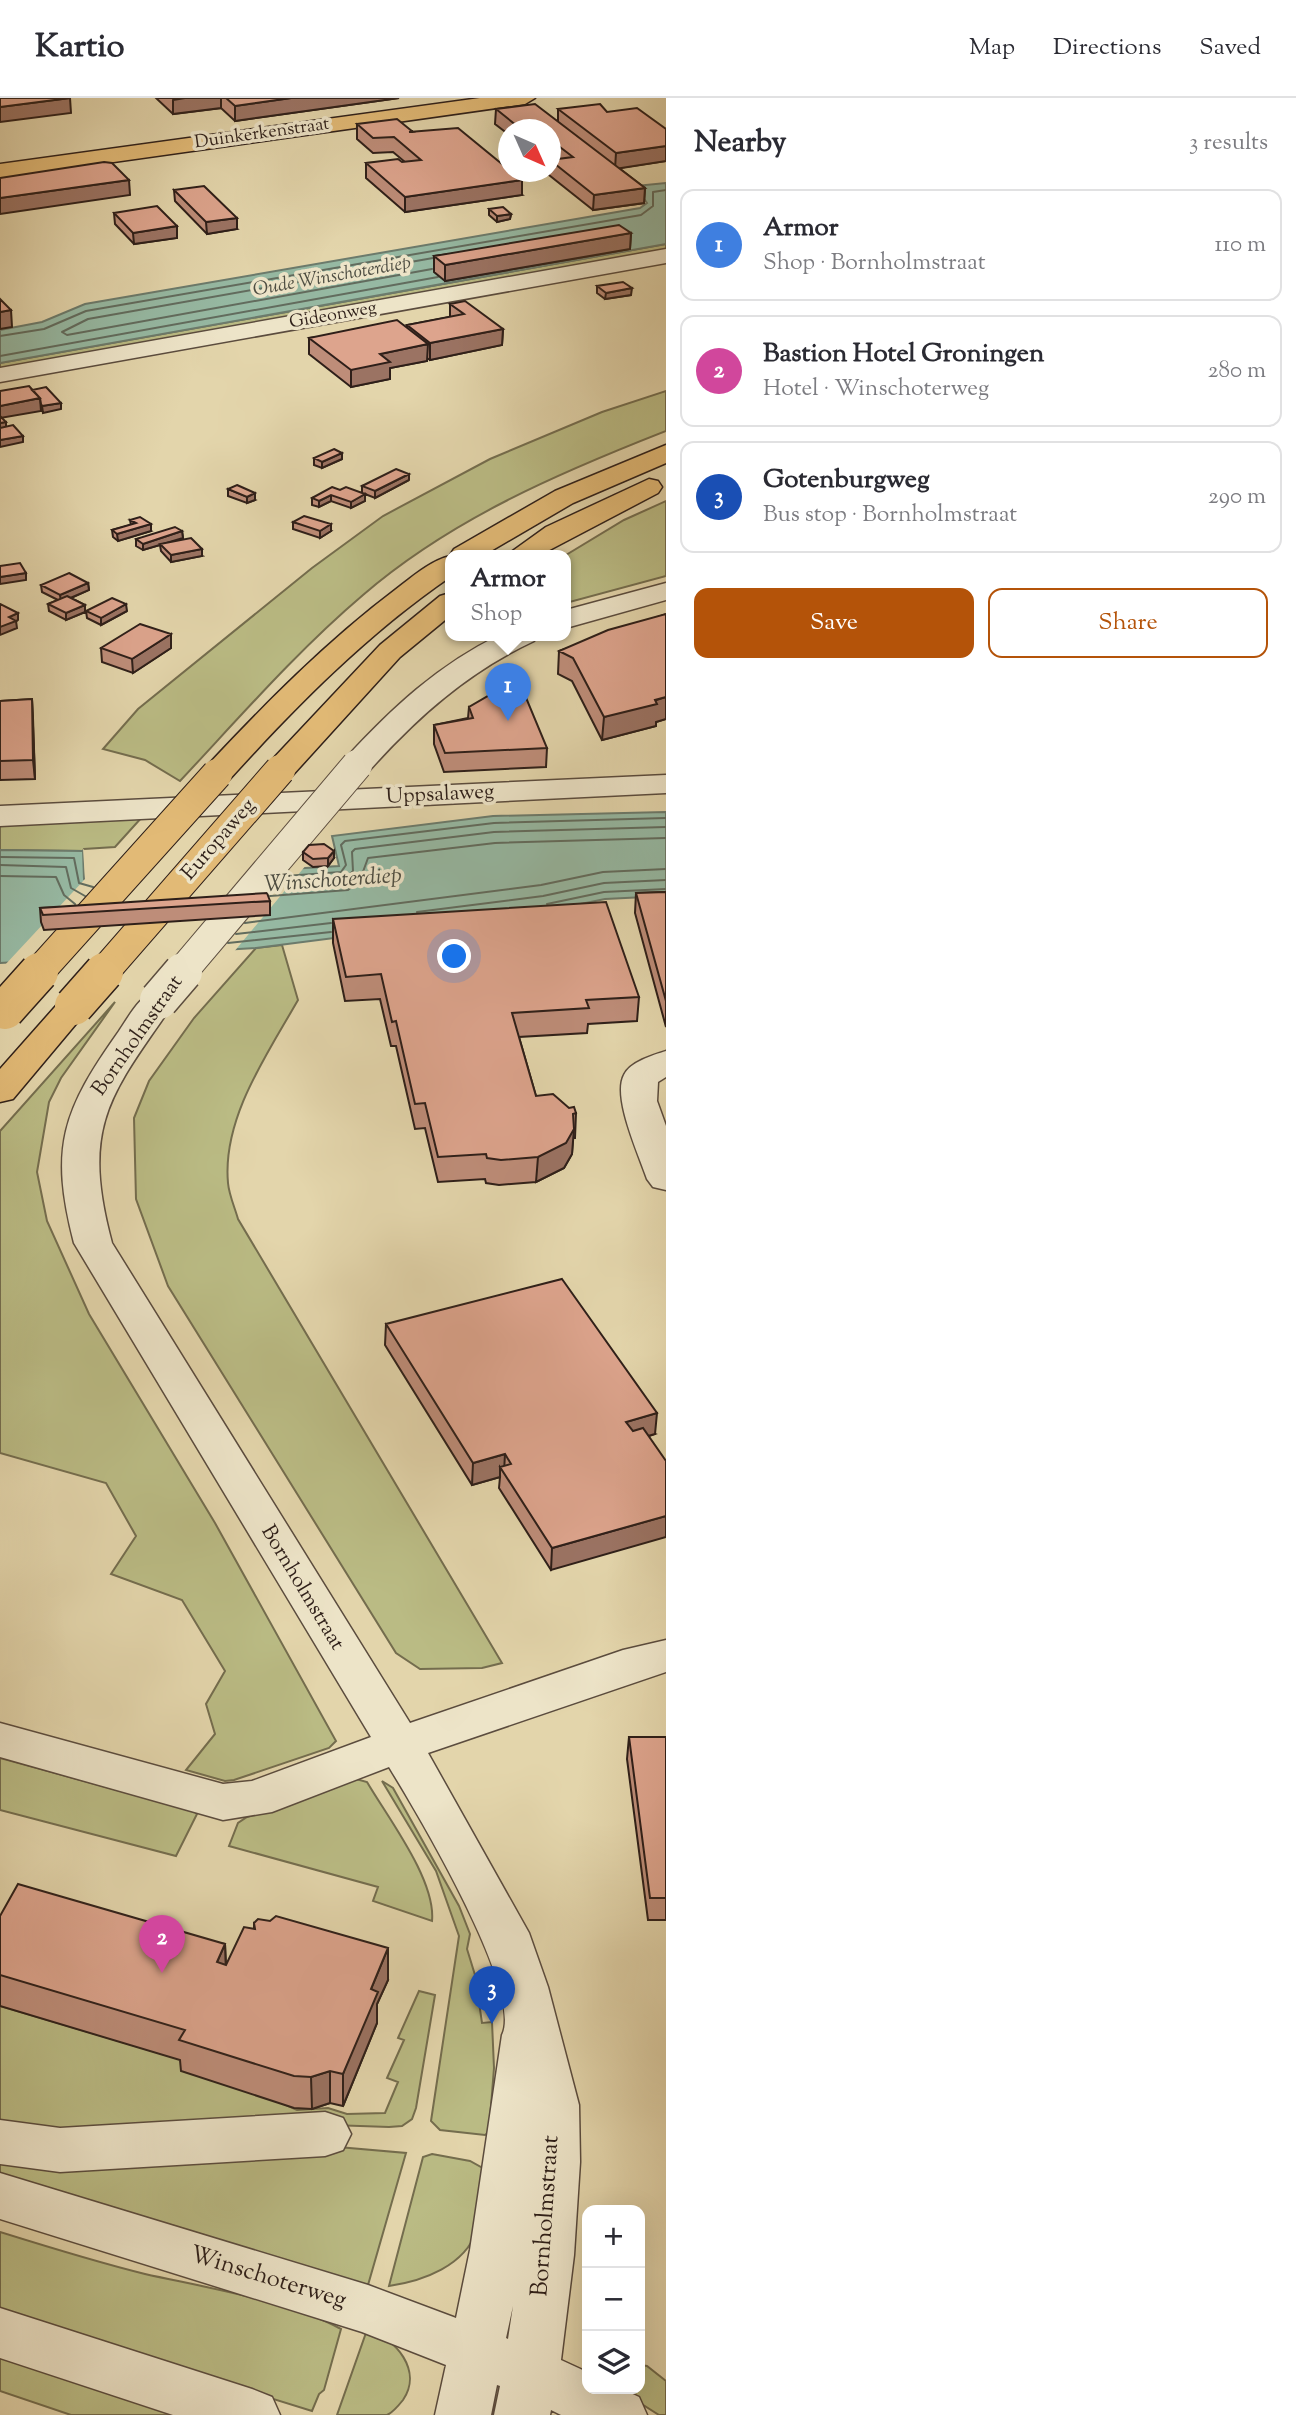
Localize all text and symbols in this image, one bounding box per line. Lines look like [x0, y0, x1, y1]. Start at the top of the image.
text: Kartio [35, 24, 125, 72]
text: Map [969, 31, 1015, 65]
text: Directions [1053, 31, 1161, 65]
text: Saved [1199, 31, 1261, 65]
street label: Duinkerkenstraat [193, 112, 331, 156]
north arrow [498, 119, 561, 182]
text: Nearby [694, 122, 786, 165]
text: 3 results [1189, 127, 1268, 160]
text: Armor [763, 210, 839, 247]
text: 1 [715, 229, 723, 262]
text: 110 m [1215, 229, 1266, 262]
text: Shop · Bornholmstraat [763, 247, 986, 280]
water label: Oude Winschoterdiep [251, 250, 413, 304]
street label: Gideonweg [287, 296, 379, 336]
text: Bastion Hotel Groningen [763, 336, 1044, 373]
text: 2 [714, 355, 724, 388]
text: 280 m [1208, 355, 1266, 388]
text: Hotel · Winschoterweg [763, 373, 989, 406]
text: Gotenburgweg [763, 462, 930, 499]
text: 3 [714, 481, 724, 514]
text: 290 m [1208, 481, 1266, 514]
text: Bus stop · Bornholmstraat [763, 499, 1017, 532]
popup [445, 550, 571, 641]
text: Armor [470, 561, 546, 598]
button: Save [694, 588, 974, 658]
button: Share [988, 588, 1268, 658]
text: Shop [470, 598, 522, 631]
pin: 1 [485, 663, 531, 721]
street label: Uppsalaweg [385, 777, 495, 813]
street label: Europaweg [175, 792, 263, 888]
water label: Winschoterdiep [263, 860, 403, 902]
your location [437, 939, 471, 973]
street label: Bornholmstraat [85, 969, 191, 1103]
street label: Bornholmstraat [253, 1520, 351, 1656]
pin: 2 [139, 1915, 185, 1973]
pin: 3 [469, 1966, 515, 2024]
street label: Bornholmstraat [523, 2134, 569, 2298]
map controls [582, 2205, 645, 2394]
button: + [582, 2205, 645, 2268]
street label: Winschoterweg [186, 2238, 351, 2318]
button: − [582, 2268, 645, 2331]
button: layers [582, 2331, 645, 2394]

